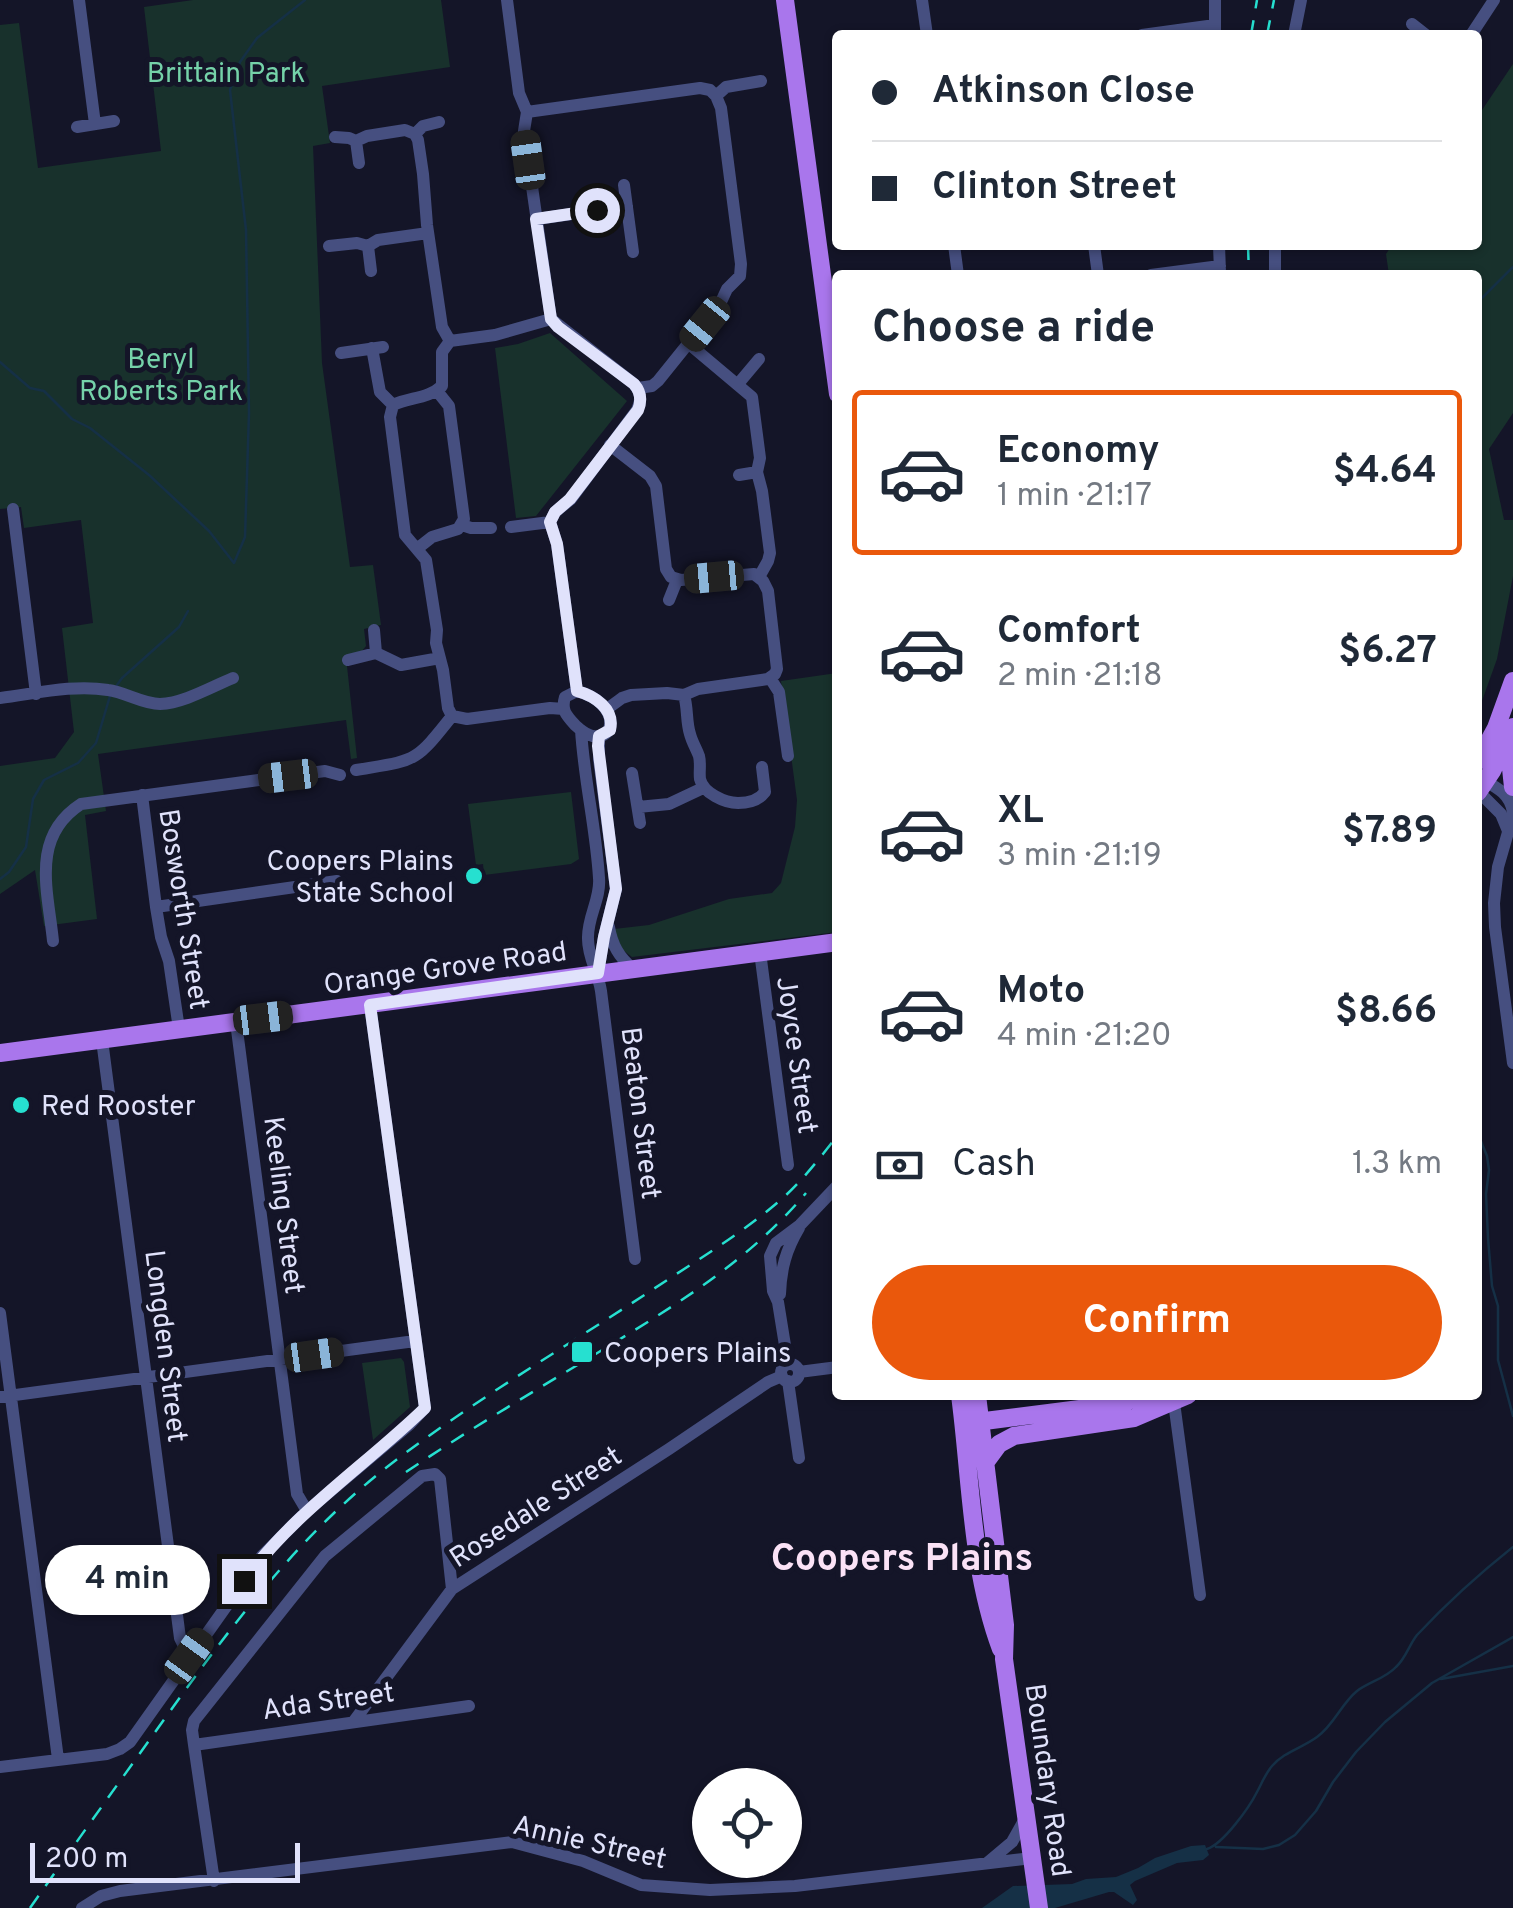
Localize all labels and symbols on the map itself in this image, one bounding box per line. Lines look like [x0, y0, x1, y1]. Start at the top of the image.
park label: Brittain Park [147, 57, 305, 93]
car [509, 128, 547, 192]
route start [575, 188, 620, 233]
car [674, 291, 736, 357]
park label: Beryl Roberts Park [79, 343, 243, 411]
car [683, 559, 745, 595]
car [256, 757, 320, 795]
street label: Bosworth Street [148, 806, 216, 1012]
place label: Coopers Plains State School [267, 845, 454, 913]
marker: Coopers Plains State School [463, 865, 485, 887]
street label: Orange Grove Road [322, 935, 569, 1005]
street label: Joyce Street [766, 974, 824, 1136]
car [231, 999, 295, 1037]
street label: Beaton Street [611, 1025, 667, 1201]
place label: Red Rooster [41, 1090, 196, 1126]
marker: Red Rooster [10, 1094, 32, 1116]
street label: Keeling Street [253, 1115, 311, 1296]
street label: Longden Street [134, 1248, 194, 1445]
car [282, 1336, 346, 1374]
place label: Coopers Plains [604, 1337, 791, 1373]
marker: Coopers Plains [569, 1339, 595, 1365]
street label: Rosedale Street [444, 1439, 630, 1578]
district label: Coopers Plains [771, 1536, 1033, 1585]
callout: 4 min [44, 1546, 209, 1616]
route end [222, 1559, 267, 1604]
car [159, 1623, 219, 1689]
street label: Ada Street [260, 1676, 397, 1730]
street label: Boundary Road [1015, 1682, 1077, 1879]
street label: Annie Street [509, 1809, 670, 1879]
scale bar [30, 1838, 300, 1882]

